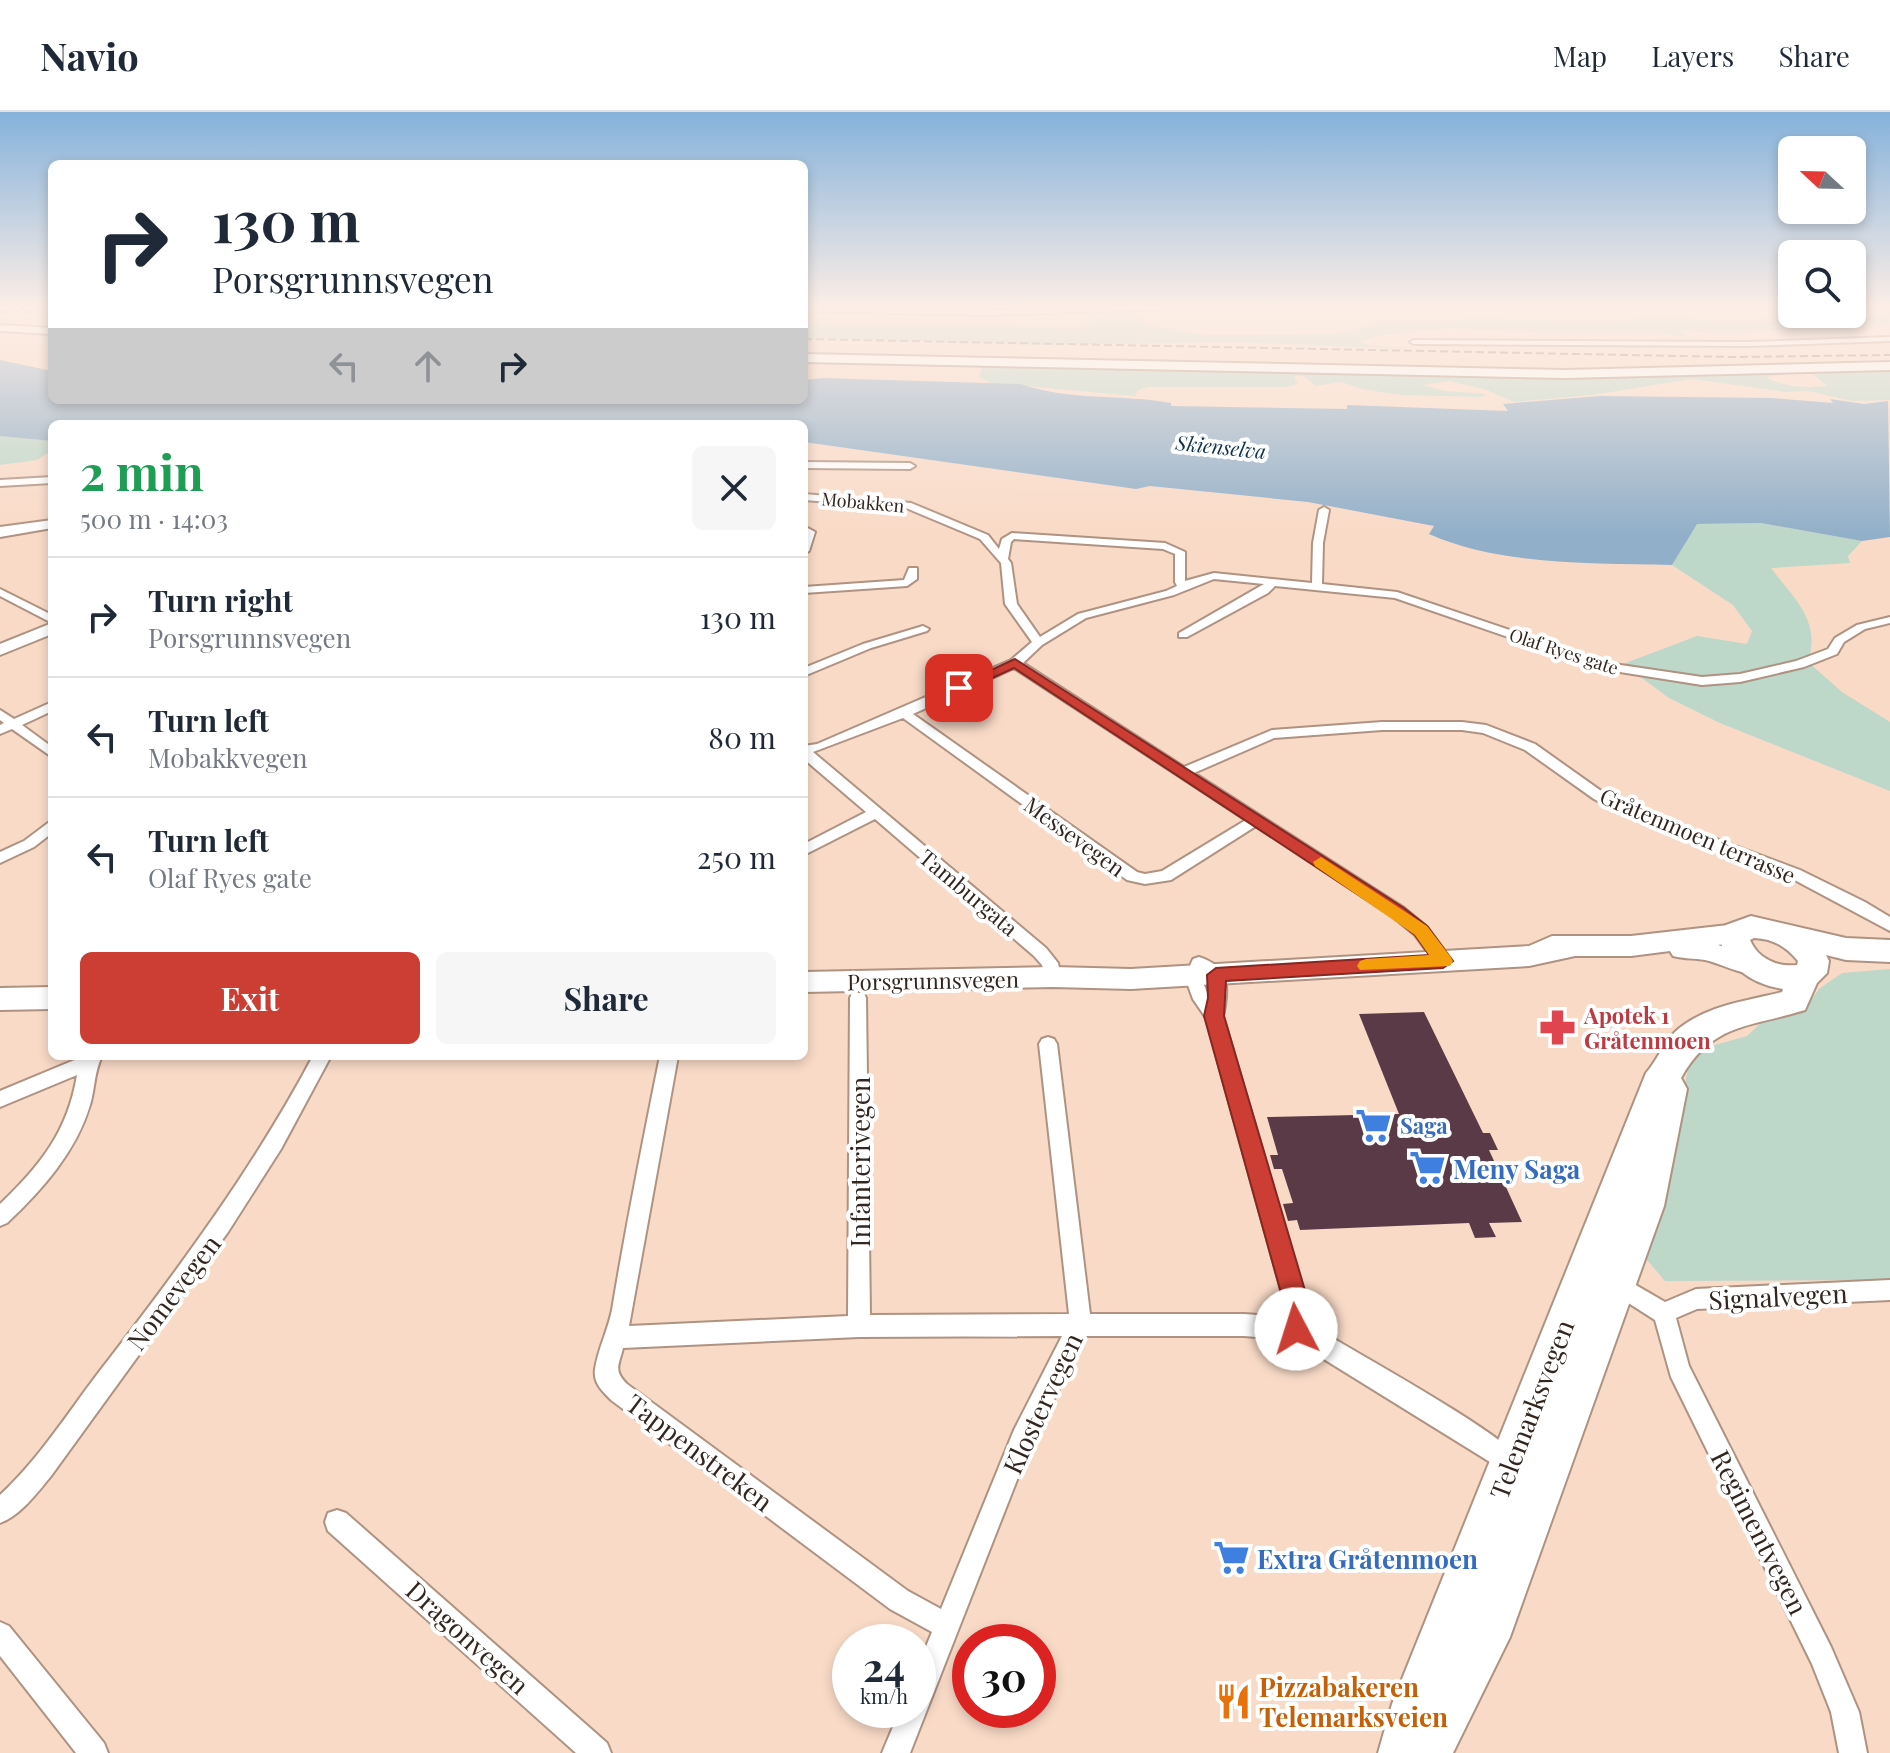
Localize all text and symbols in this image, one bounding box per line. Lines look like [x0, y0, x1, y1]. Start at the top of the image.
text: Navio [40, 30, 139, 81]
text: Map [1553, 37, 1607, 74]
text: Layers [1651, 37, 1734, 74]
text: Share [1778, 37, 1850, 74]
north arrow [1778, 136, 1866, 224]
map controls [1778, 136, 1866, 328]
text: 130 m [212, 182, 360, 257]
icon: right [80, 192, 184, 296]
button: search [1778, 240, 1866, 328]
text: Porsgrunnsvegen [212, 254, 493, 302]
icon: left [322, 344, 366, 388]
icon: ahead [406, 344, 450, 388]
icon: right [490, 344, 534, 388]
water label: Skienselva [1174, 428, 1267, 464]
text: 2 min [80, 439, 204, 503]
button: close [692, 446, 776, 530]
street label: Mobakken [821, 486, 906, 518]
text: 500 m · 14:03 [80, 501, 228, 536]
text: Turn right [148, 580, 293, 620]
icon: right [80, 595, 124, 639]
text: 130 m [700, 597, 776, 637]
text: Porsgrunnsvegen [148, 620, 351, 655]
street label: Olaf Ryes gate [1506, 622, 1622, 680]
pin [925, 654, 993, 722]
icon: arrive [937, 666, 981, 710]
text: Turn left [148, 700, 269, 740]
icon: left [80, 715, 124, 759]
text: 80 m [708, 717, 776, 757]
text: Mobakkvegen [148, 740, 308, 775]
street label: Gråtenmoen terrasse [1596, 780, 1800, 890]
street label: Messevegen [1018, 789, 1132, 883]
text: Turn left [148, 820, 269, 860]
icon: left [80, 835, 124, 879]
text: 250 m [697, 837, 776, 877]
street label: Tamburgata [913, 842, 1025, 942]
text: Olaf Ryes gate [148, 860, 312, 895]
button: Exit [80, 952, 420, 1044]
button: Share [436, 952, 776, 1044]
street label: Porsgrunnsvegen [847, 964, 1019, 996]
place label: Apotek 1 Gråtenmoen [1583, 1000, 1711, 1055]
pharmacy icon: Apotek 1 Gråtenmoen [1539, 1009, 1577, 1047]
street label: Infanterivegen [842, 1076, 877, 1247]
supermarket icon: Saga [1355, 1106, 1393, 1144]
place label: Saga [1400, 1110, 1448, 1140]
supermarket icon: Meny Saga [1408, 1149, 1446, 1187]
place label: Meny Saga [1453, 1151, 1581, 1186]
street label: Nomevegen [118, 1227, 228, 1357]
street label: Signalvegen [1708, 1275, 1849, 1317]
position arrow [1254, 1287, 1338, 1371]
street label: Telemarksvegen [1481, 1314, 1581, 1504]
street label: Klostervegen [994, 1326, 1090, 1479]
street label: Tappenstreken [620, 1385, 781, 1519]
street label: Regimentvegen [1704, 1444, 1817, 1621]
supermarket icon: Extra Gråtenmoen [1212, 1539, 1250, 1577]
place label: Extra Gråtenmoen [1257, 1541, 1478, 1576]
street label: Dragonvegen [399, 1572, 537, 1702]
speed limit sign: 30 [952, 1624, 1056, 1728]
text: 24 [863, 1639, 905, 1692]
place label: Pizzabakeren Telemarksveien [1259, 1669, 1448, 1734]
text: km/h [860, 1682, 908, 1709]
restaurant icon: Pizzabakeren Telemarksveien [1214, 1682, 1252, 1720]

